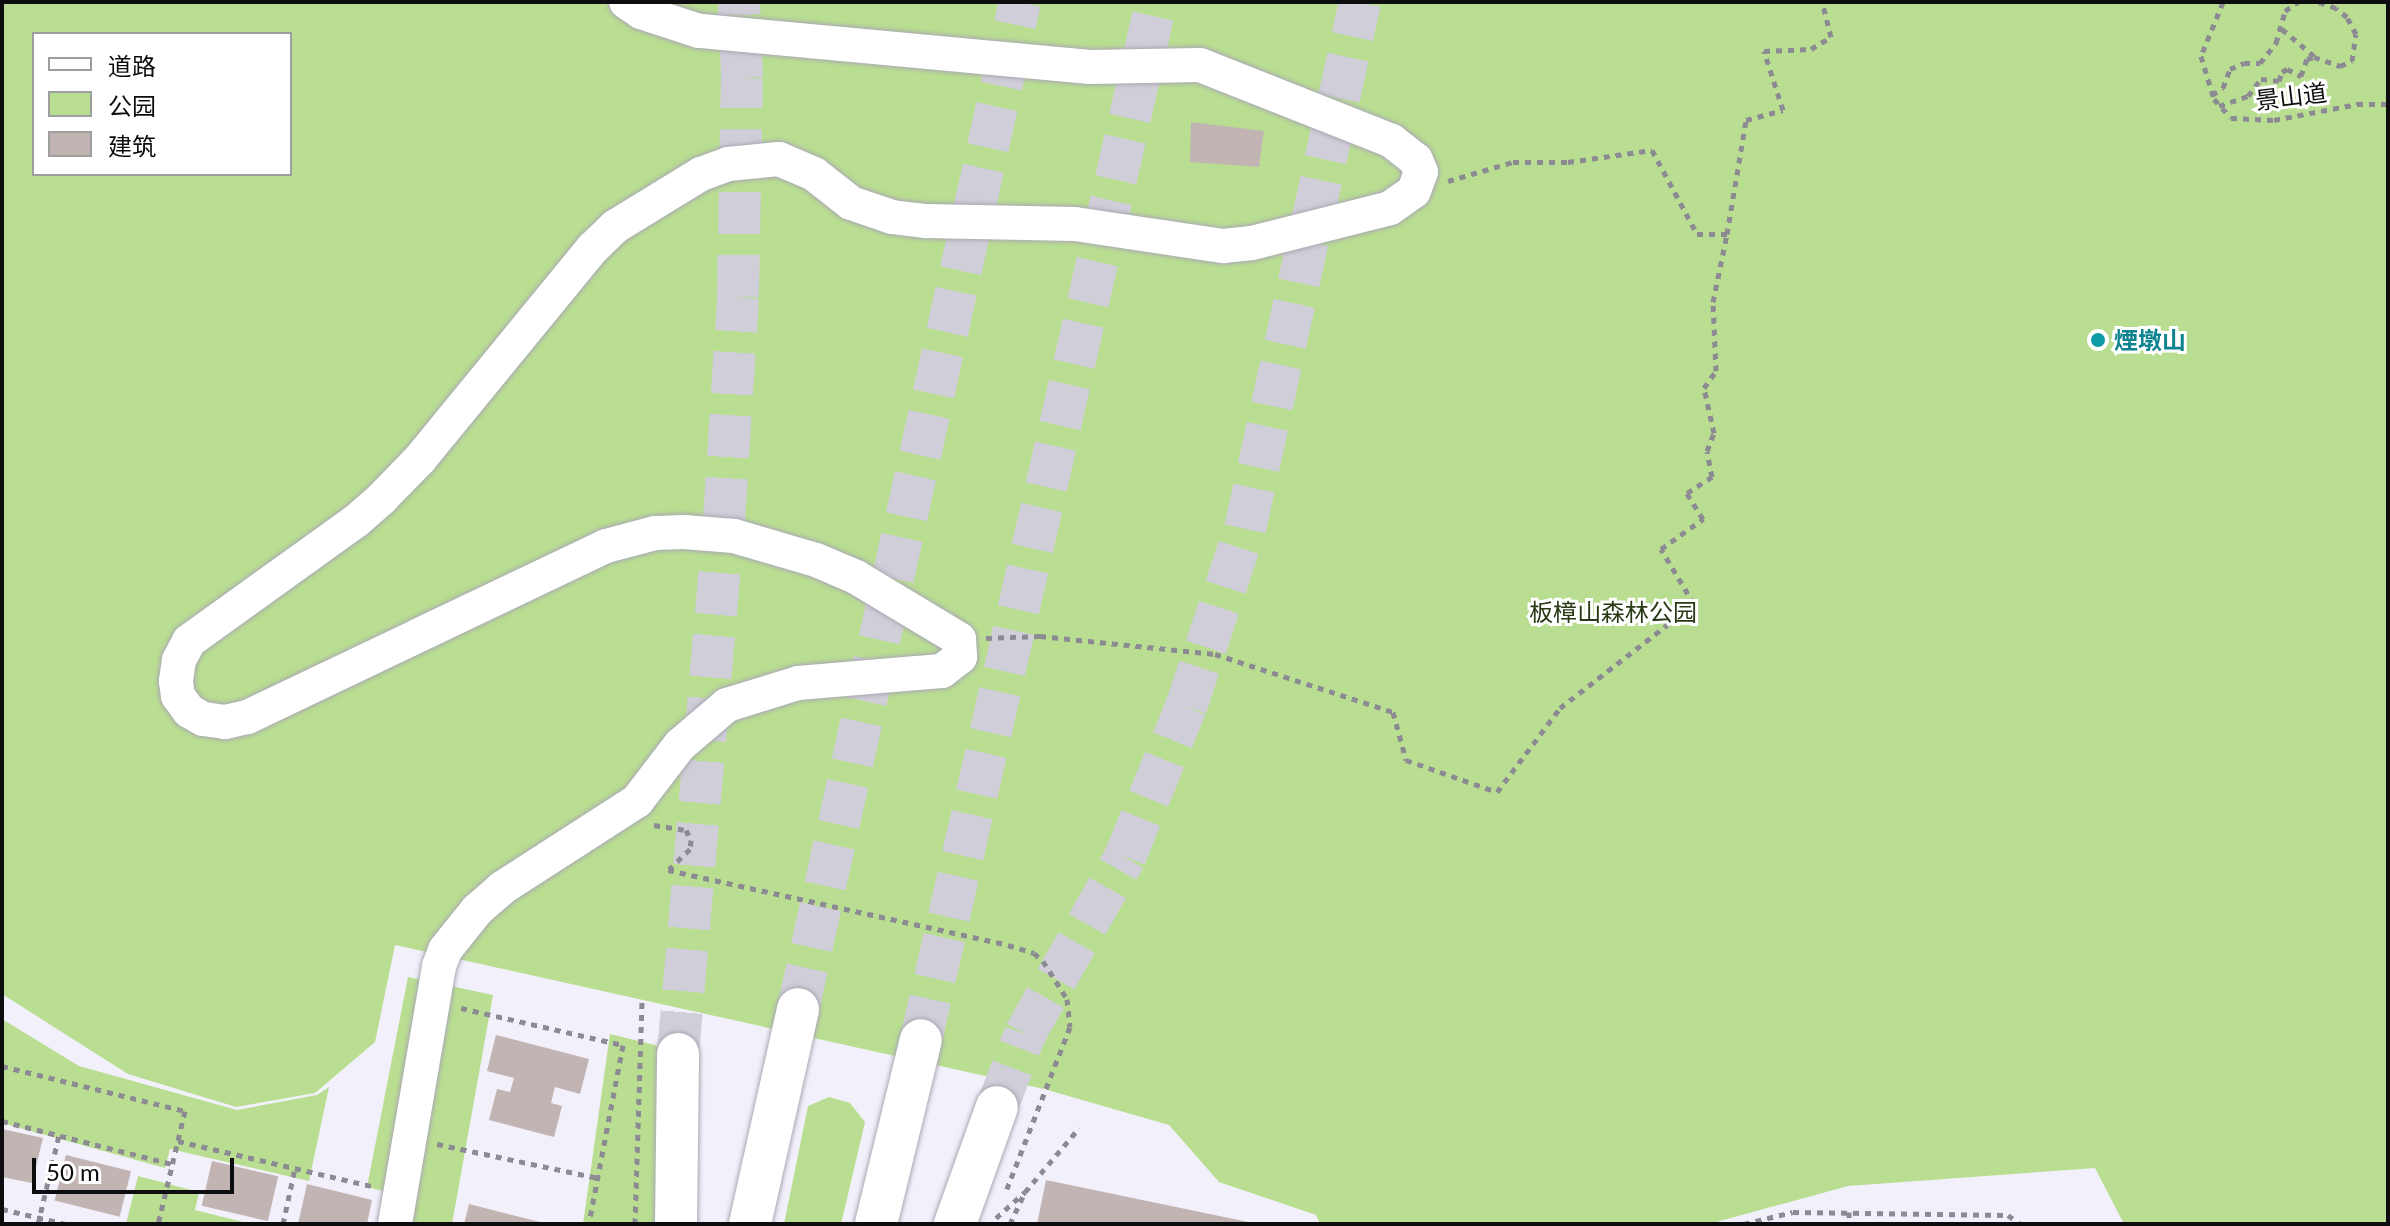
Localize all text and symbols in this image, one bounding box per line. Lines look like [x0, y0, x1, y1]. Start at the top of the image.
legend [32, 32, 292, 176]
text: 道路 [108, 51, 156, 80]
street label: 景山道 [2254, 77, 2328, 115]
text: 公园 [108, 91, 156, 120]
text: 建筑 [108, 131, 156, 160]
place label: 煙墩山 [2114, 326, 2186, 354]
marker: 煙墩山 [2089, 331, 2107, 349]
park label: 板樟山森林公园 [1529, 598, 1697, 626]
scale bar [36, 1142, 238, 1192]
text: 50 m [46, 1157, 100, 1186]

